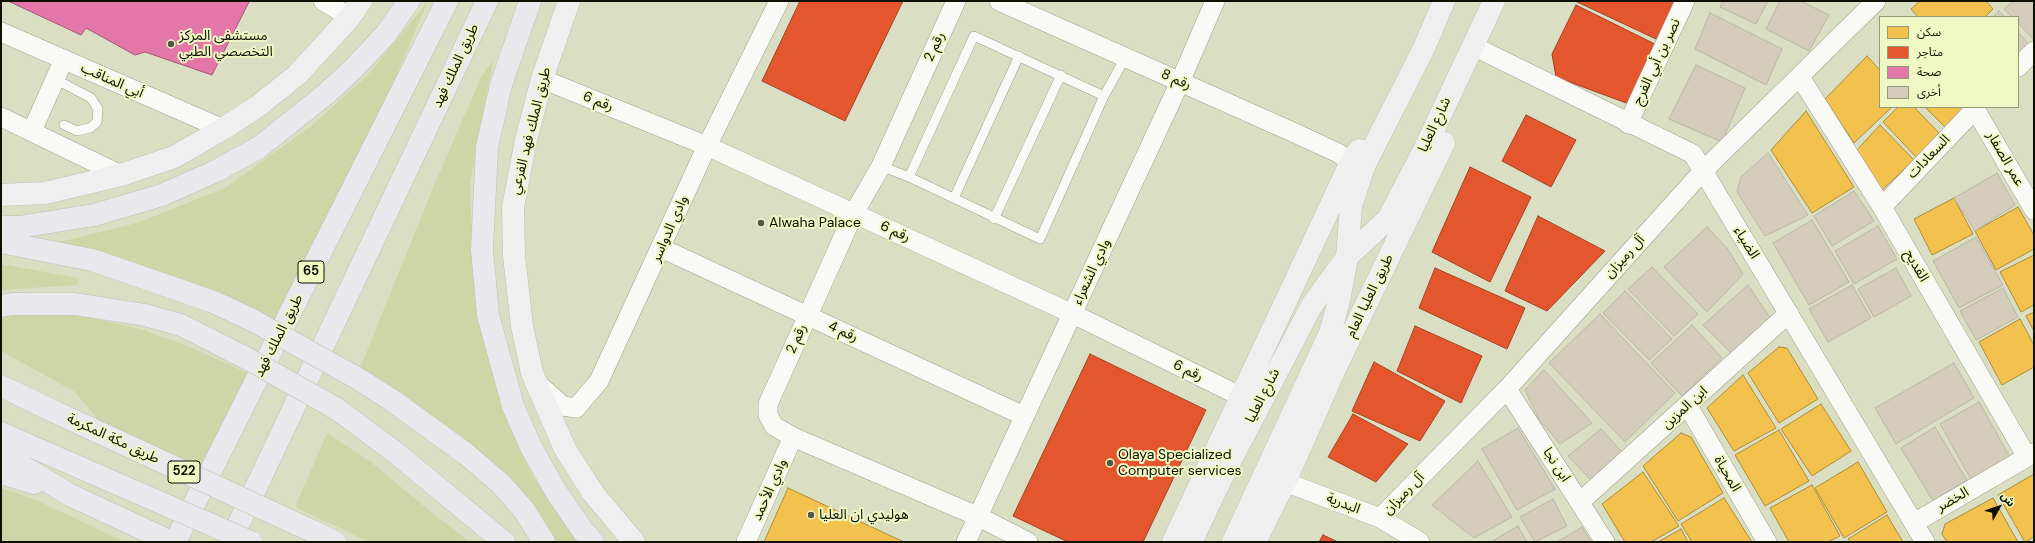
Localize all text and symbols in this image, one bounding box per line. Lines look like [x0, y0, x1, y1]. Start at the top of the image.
street label: نصر بن أبي الفرج [1630, 16, 1684, 108]
legend [1879, 16, 2019, 108]
street label: طريق الملك فهد [429, 21, 483, 111]
text: سكن [1917, 24, 1941, 40]
place label: مستشفى المركز التخصصي الطبي [179, 28, 273, 60]
street label: رقم 2 [921, 30, 949, 64]
marker: مستشفى المركز التخصصي الطبي [166, 39, 176, 49]
text: متاجر [1917, 44, 1943, 60]
street label: أبي المناقب [78, 60, 146, 102]
text: صحة [1917, 64, 1941, 80]
street label: طريق الملك فهد الفرعي [507, 66, 555, 196]
street label: رقم 8 [1158, 66, 1194, 94]
text: أخرى [1917, 84, 1941, 100]
street label: رقم 6 [580, 88, 616, 116]
street label: شارع العليا [1415, 95, 1455, 155]
street label: عمر الصفار [1983, 128, 2027, 190]
street label: السعادات [1904, 132, 1954, 182]
street label: وادي الدواسر [648, 193, 692, 265]
place label: Alwaha Palace [769, 215, 861, 231]
marker: Alwaha Palace [756, 218, 766, 228]
street label: رقم 6 [877, 218, 913, 246]
street label: الضياء [1730, 224, 1762, 262]
street label: آل رميزان [1601, 232, 1649, 282]
street label: وادي الشعراء [1069, 236, 1115, 308]
street label: القديح [1900, 247, 1932, 285]
street label: طريق العليا العام [1343, 252, 1397, 340]
road number: 65 [298, 261, 324, 283]
street label: طريق الملك فهد [251, 292, 307, 380]
street label: رقم 4 [825, 318, 861, 346]
street label: رقم 2 [783, 322, 811, 356]
street label: رقم 6 [1170, 357, 1206, 385]
street label: شارع العليا [1242, 366, 1284, 426]
street label: ابن المزين [1659, 383, 1711, 433]
street label: طريق مكة المكرمة [64, 410, 162, 468]
street label: ابن نجا [1539, 445, 1573, 485]
place label: Olaya Specialized Computer services [1118, 447, 1242, 480]
street label: المحياة [1710, 453, 1744, 495]
street label: وادي الأحمد [749, 456, 791, 524]
marker: Olaya Specialized Computer services [1105, 458, 1115, 468]
road number: 522 [168, 461, 200, 483]
street label: آل رميزان [1380, 469, 1428, 519]
street label: الخضر [1934, 484, 1972, 516]
north arrow [1979, 487, 2019, 527]
text: ش [1998, 489, 2018, 510]
street label: البدرية [1324, 490, 1362, 518]
place label: هوليدي ان العليا [819, 507, 909, 523]
marker: هوليدي ان العليا [806, 510, 816, 520]

